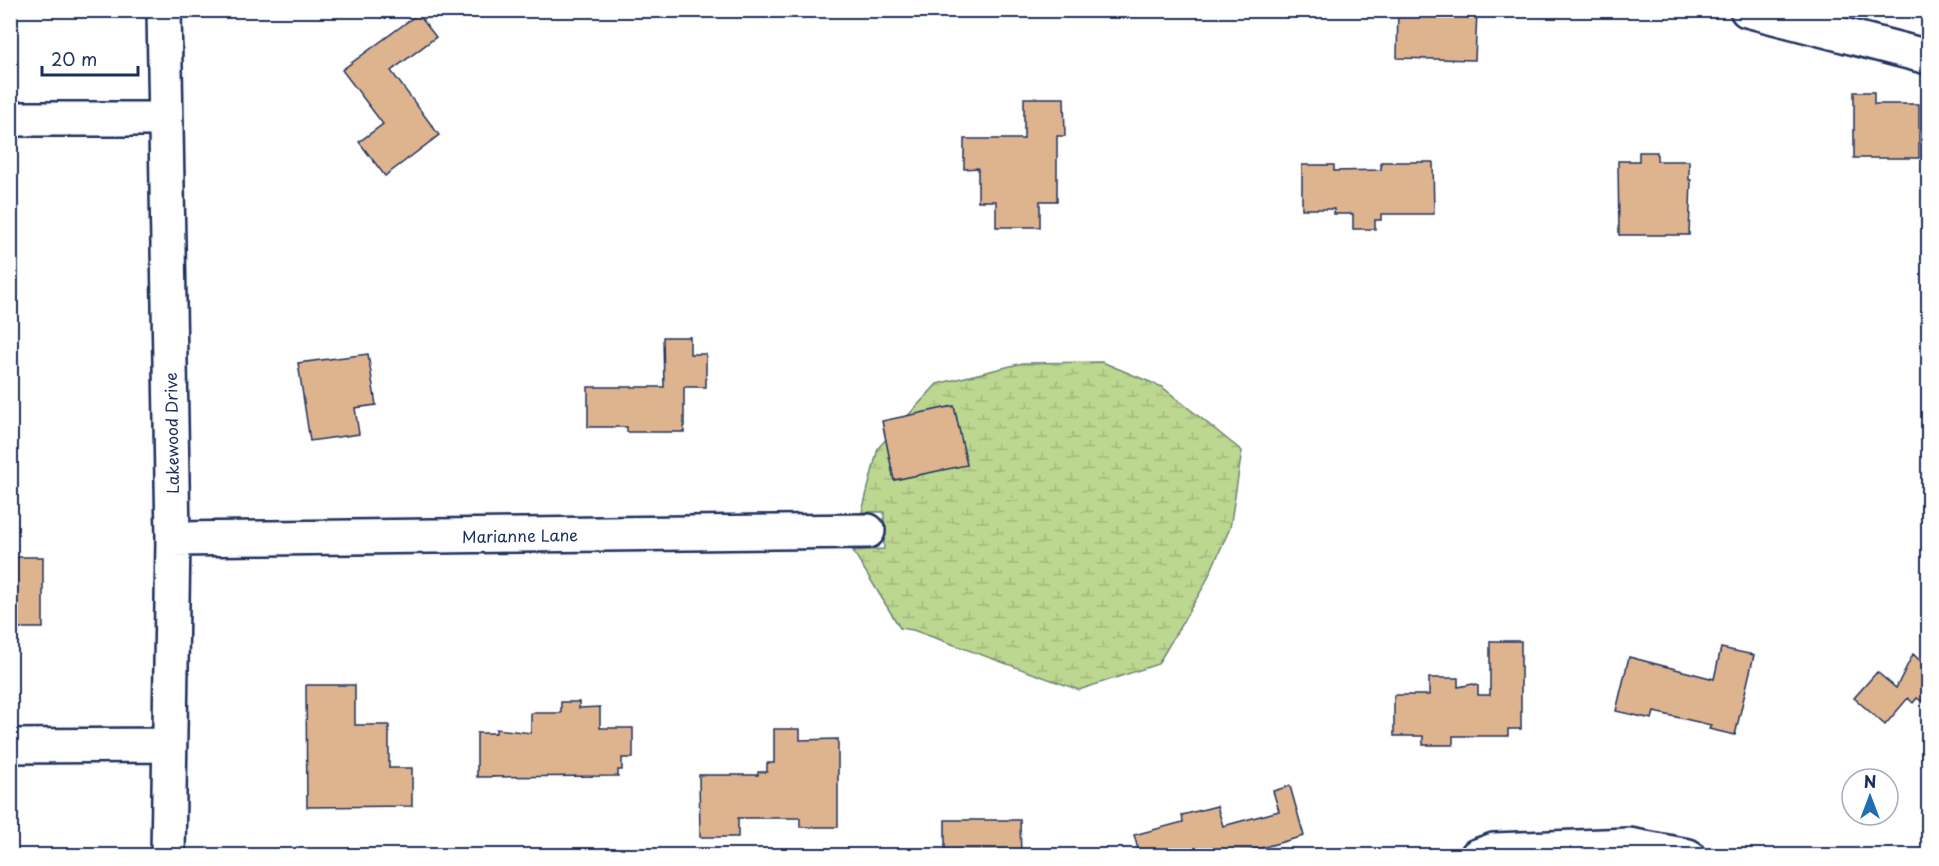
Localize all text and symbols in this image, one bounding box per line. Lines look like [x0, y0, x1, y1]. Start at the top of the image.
scale bar [42, 39, 138, 77]
text: 20 m [51, 45, 97, 72]
street label: Lakewood Drive [158, 372, 184, 494]
street label: Marianne Lane [462, 522, 578, 548]
north arrow [1840, 767, 1900, 827]
text: N [1864, 769, 1876, 793]

